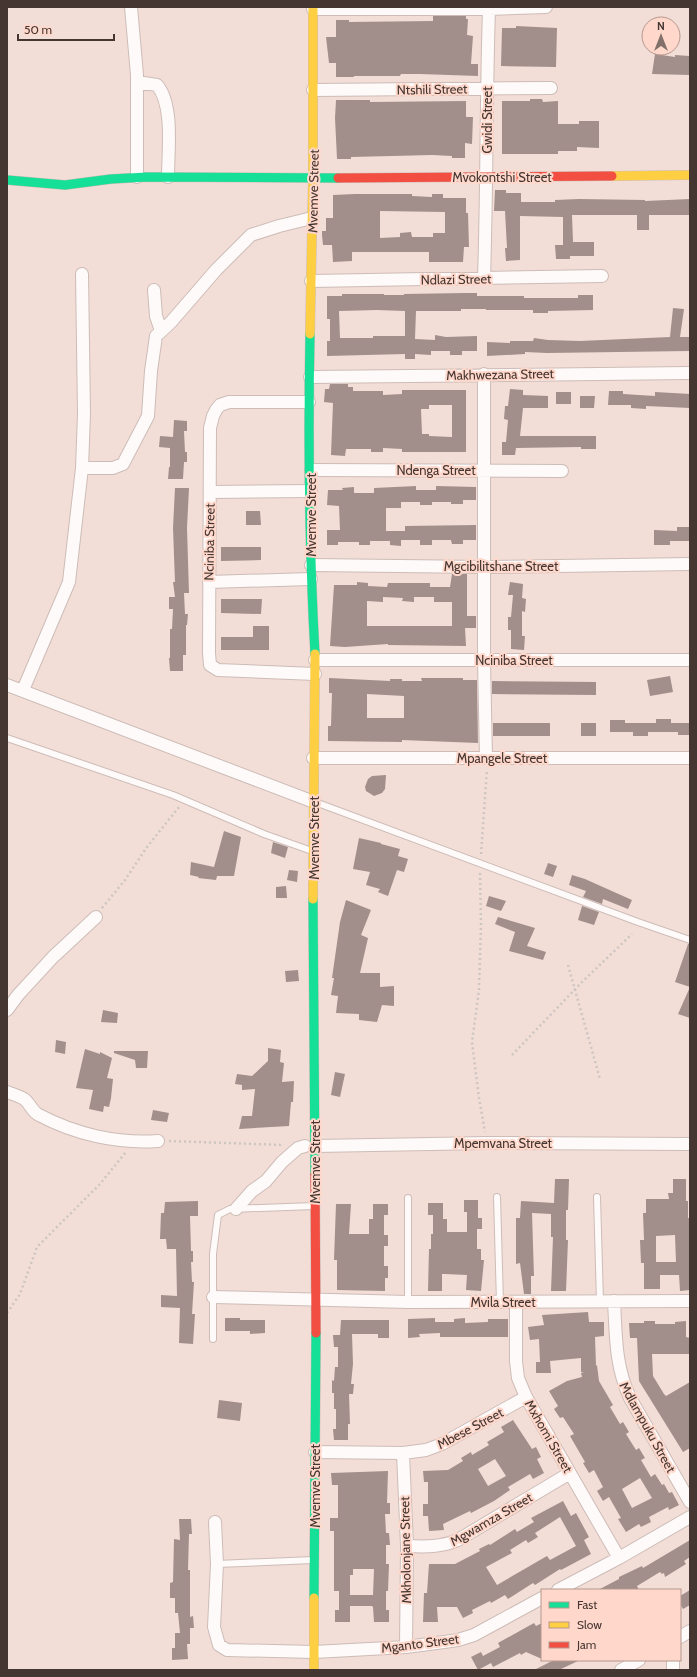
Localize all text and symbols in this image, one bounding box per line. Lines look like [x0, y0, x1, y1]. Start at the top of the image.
scale bar [18, 16, 114, 42]
north arrow [641, 16, 681, 56]
text: N [657, 19, 665, 33]
text: 50 m [24, 22, 52, 37]
street label: Ntshili Street [396, 80, 468, 98]
street label: Gwidi Street [479, 86, 495, 154]
street label: Mvemve Street [304, 148, 322, 233]
street label: Mvokontshi Street [452, 169, 552, 185]
street label: Ndlazi Street [421, 270, 492, 288]
street label: Makhwezana Street [446, 365, 555, 383]
street label: Ndenga Street [396, 462, 476, 478]
street label: Mvemve Street [303, 473, 319, 557]
street label: Nciniba Street [200, 503, 218, 581]
street label: Mgcibilitshane Street [444, 558, 559, 574]
street label: Nciniba Street [475, 652, 553, 668]
street label: Mpangele Street [457, 750, 548, 766]
street label: Mvemve Street [306, 796, 322, 880]
street label: Mvemve Street [307, 1120, 323, 1204]
street label: Mpemvana Street [454, 1135, 553, 1151]
street label: Mvila Street [470, 1294, 536, 1310]
street label: Mdlampuku Street [616, 1379, 680, 1476]
street label: Mxhomi Street [522, 1397, 577, 1476]
street label: Mbese Street [434, 1404, 506, 1452]
street label: Mvemve Street [307, 1444, 323, 1528]
street label: Mgwamza Street [447, 1489, 536, 1549]
street label: Mkholonjane Street [396, 1496, 415, 1604]
legend [541, 1589, 681, 1661]
text: Fast [577, 1597, 597, 1612]
text: Slow [577, 1617, 602, 1632]
street label: Mganto Street [380, 1630, 460, 1656]
text: Jam [576, 1637, 596, 1652]

